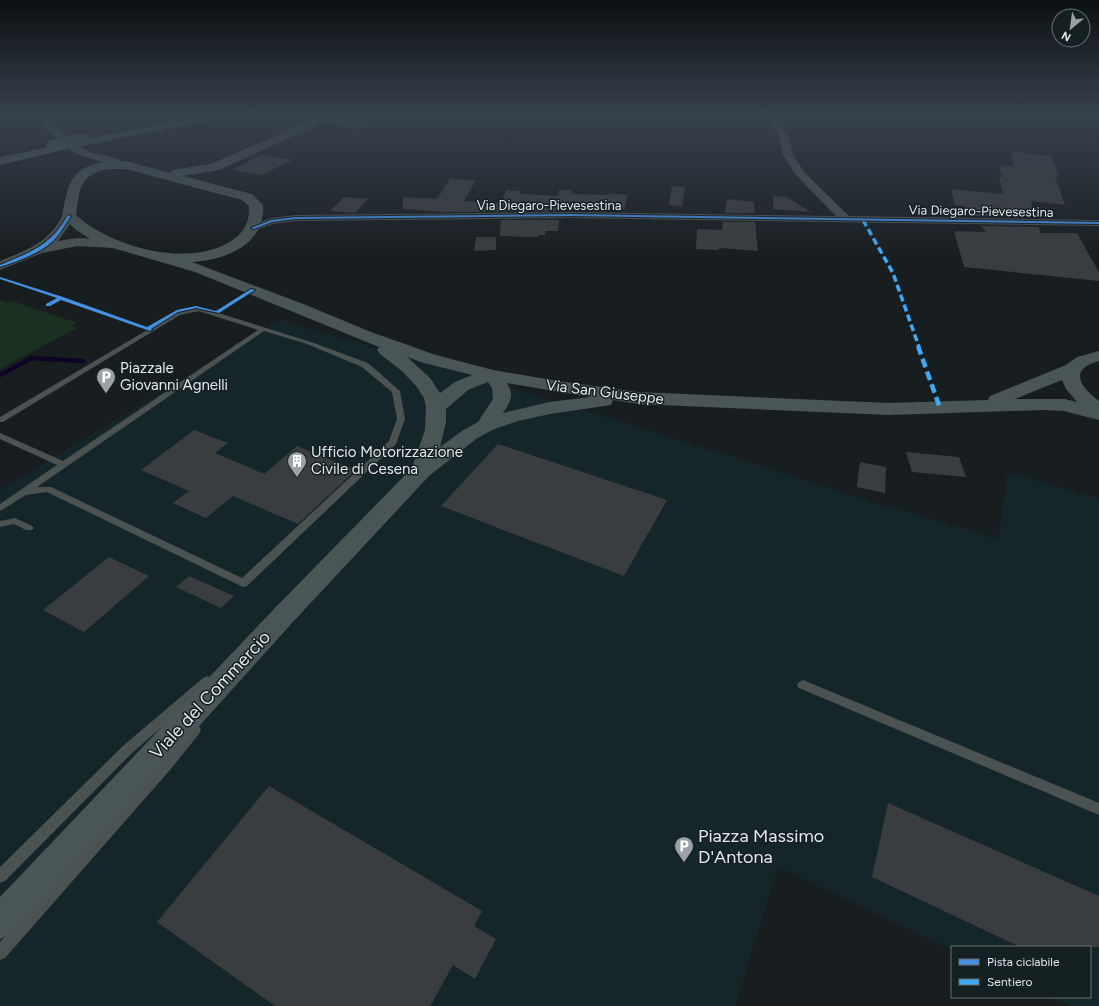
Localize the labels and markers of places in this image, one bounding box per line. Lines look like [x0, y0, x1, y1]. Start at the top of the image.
place label: Piazzale Giovanni Agnelli [120, 359, 228, 394]
parking icon: Piazzale Giovanni Agnelli [95, 366, 117, 394]
place label: Ufficio Motorizzazione Civile di Cesena [311, 443, 463, 478]
building icon: Ufficio Motorizzazione Civile di Cesena [286, 450, 308, 478]
place label: Piazza Massimo D'Antona [698, 825, 824, 868]
parking icon: Piazza Massimo D'Antona [673, 835, 695, 863]

